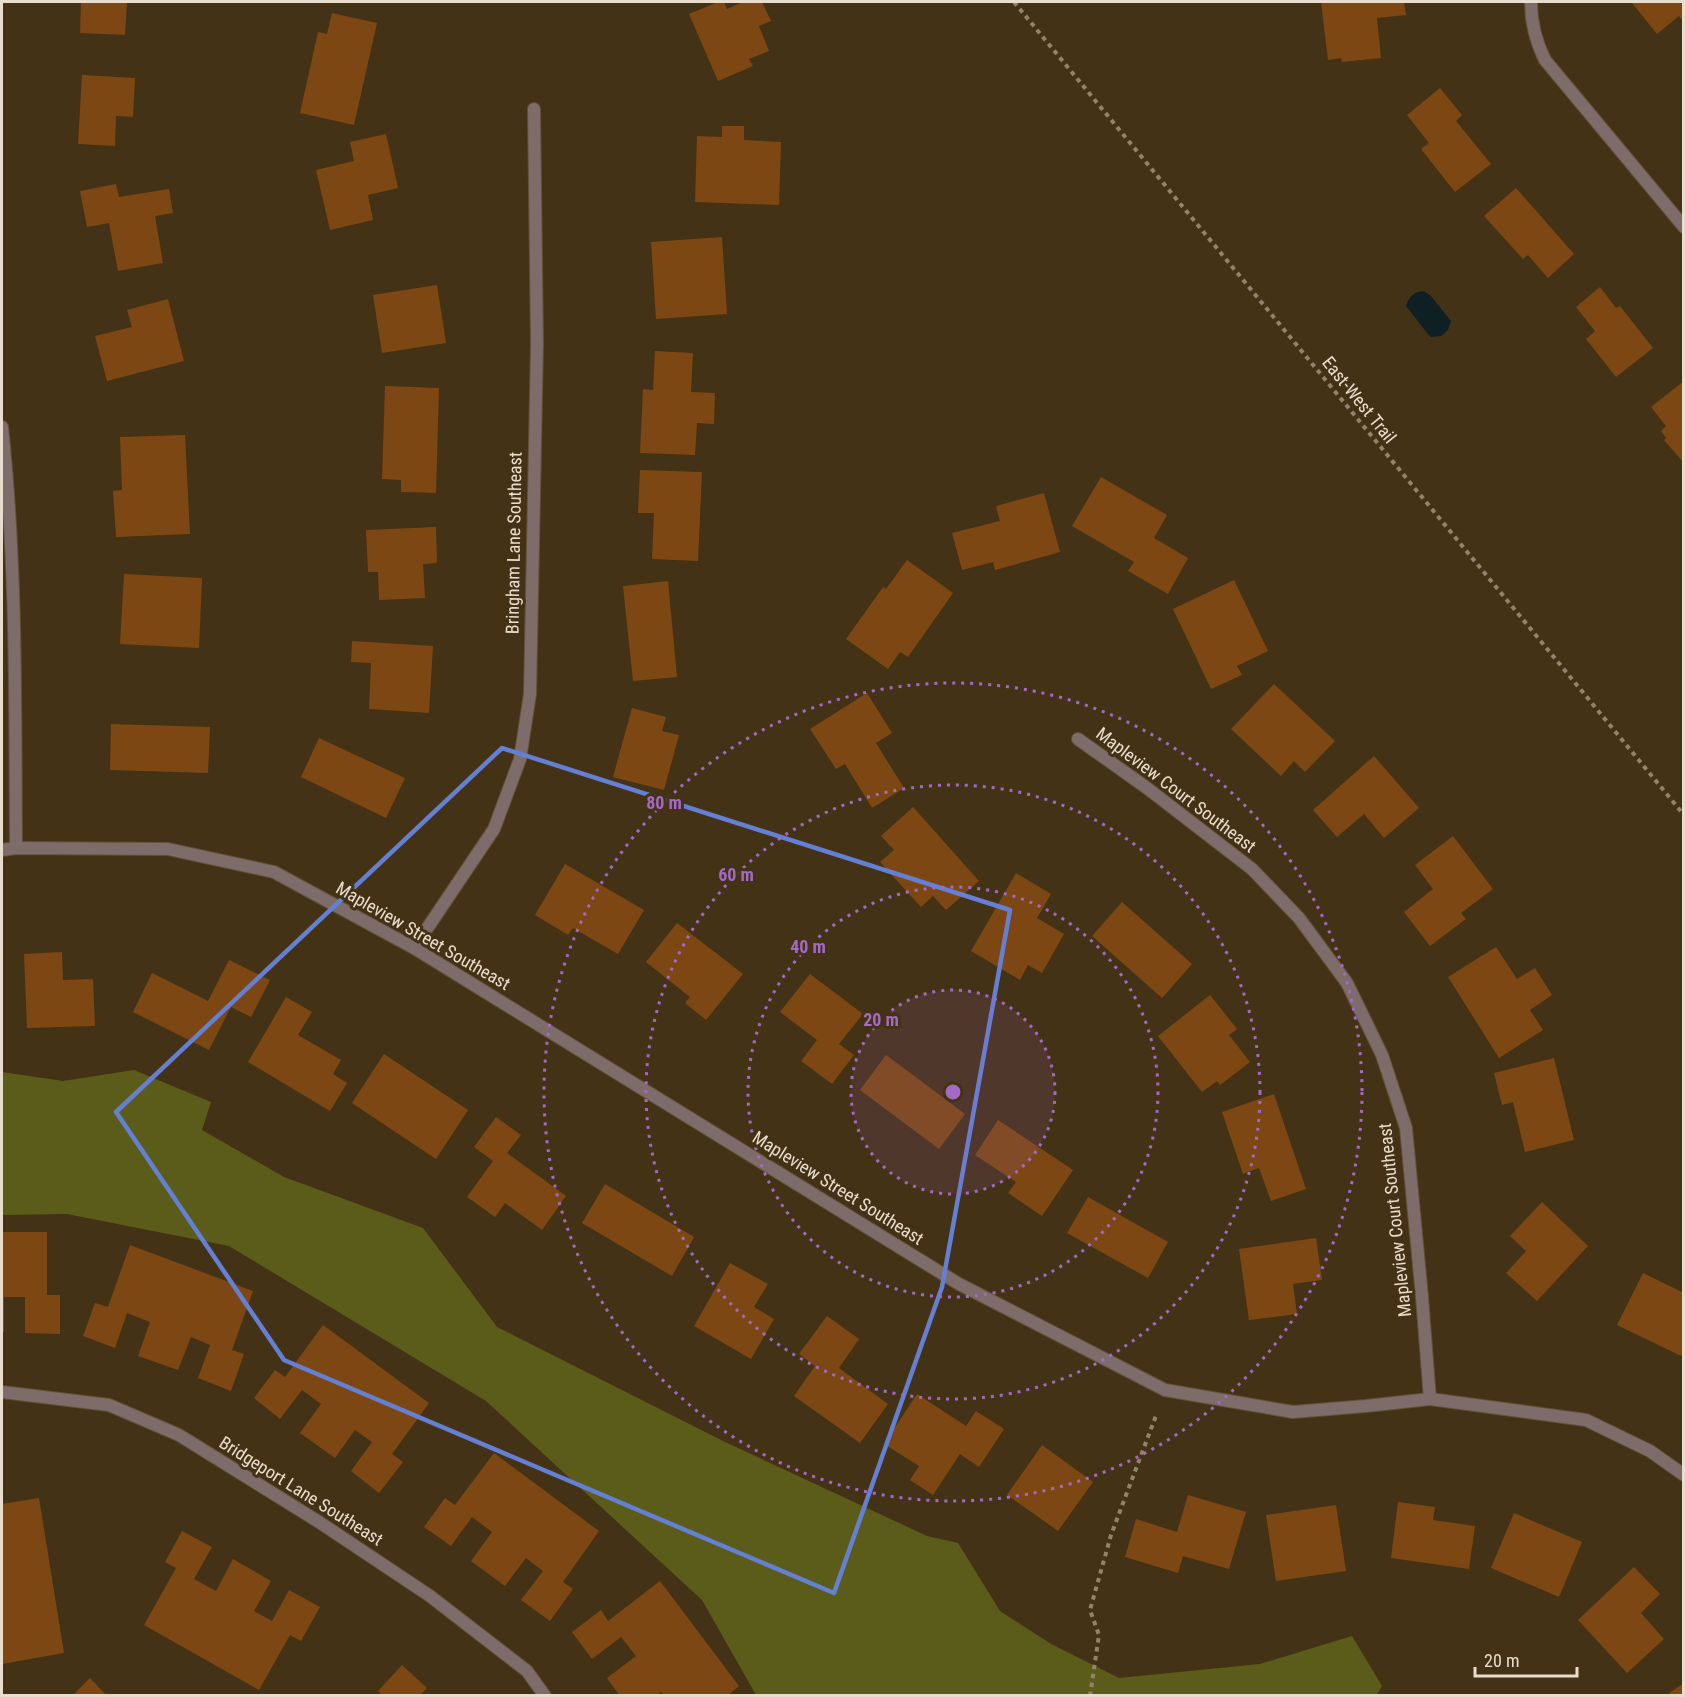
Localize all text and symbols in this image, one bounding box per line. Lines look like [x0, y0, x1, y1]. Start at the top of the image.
street label: East-West Trail [1318, 352, 1401, 447]
street label: Bringham Lane Southeast [501, 452, 526, 634]
street label: Mapleview Court Southeast [1092, 723, 1260, 857]
text: 80 m [646, 792, 682, 813]
text: 60 m [718, 864, 754, 885]
street label: Mapleview Street Southeast [332, 877, 514, 994]
text: 40 m [790, 936, 826, 957]
text: 20 m [863, 1009, 899, 1030]
centre of rings [943, 1082, 963, 1102]
street label: Mapleview Court Southeast [1374, 1122, 1415, 1318]
street label: Mapleview Street Southeast [749, 1126, 928, 1249]
street label: Bridgeport Lane Southeast [216, 1432, 387, 1550]
scale bar [1475, 1640, 1577, 1678]
text: 20 m [1484, 1650, 1519, 1671]

